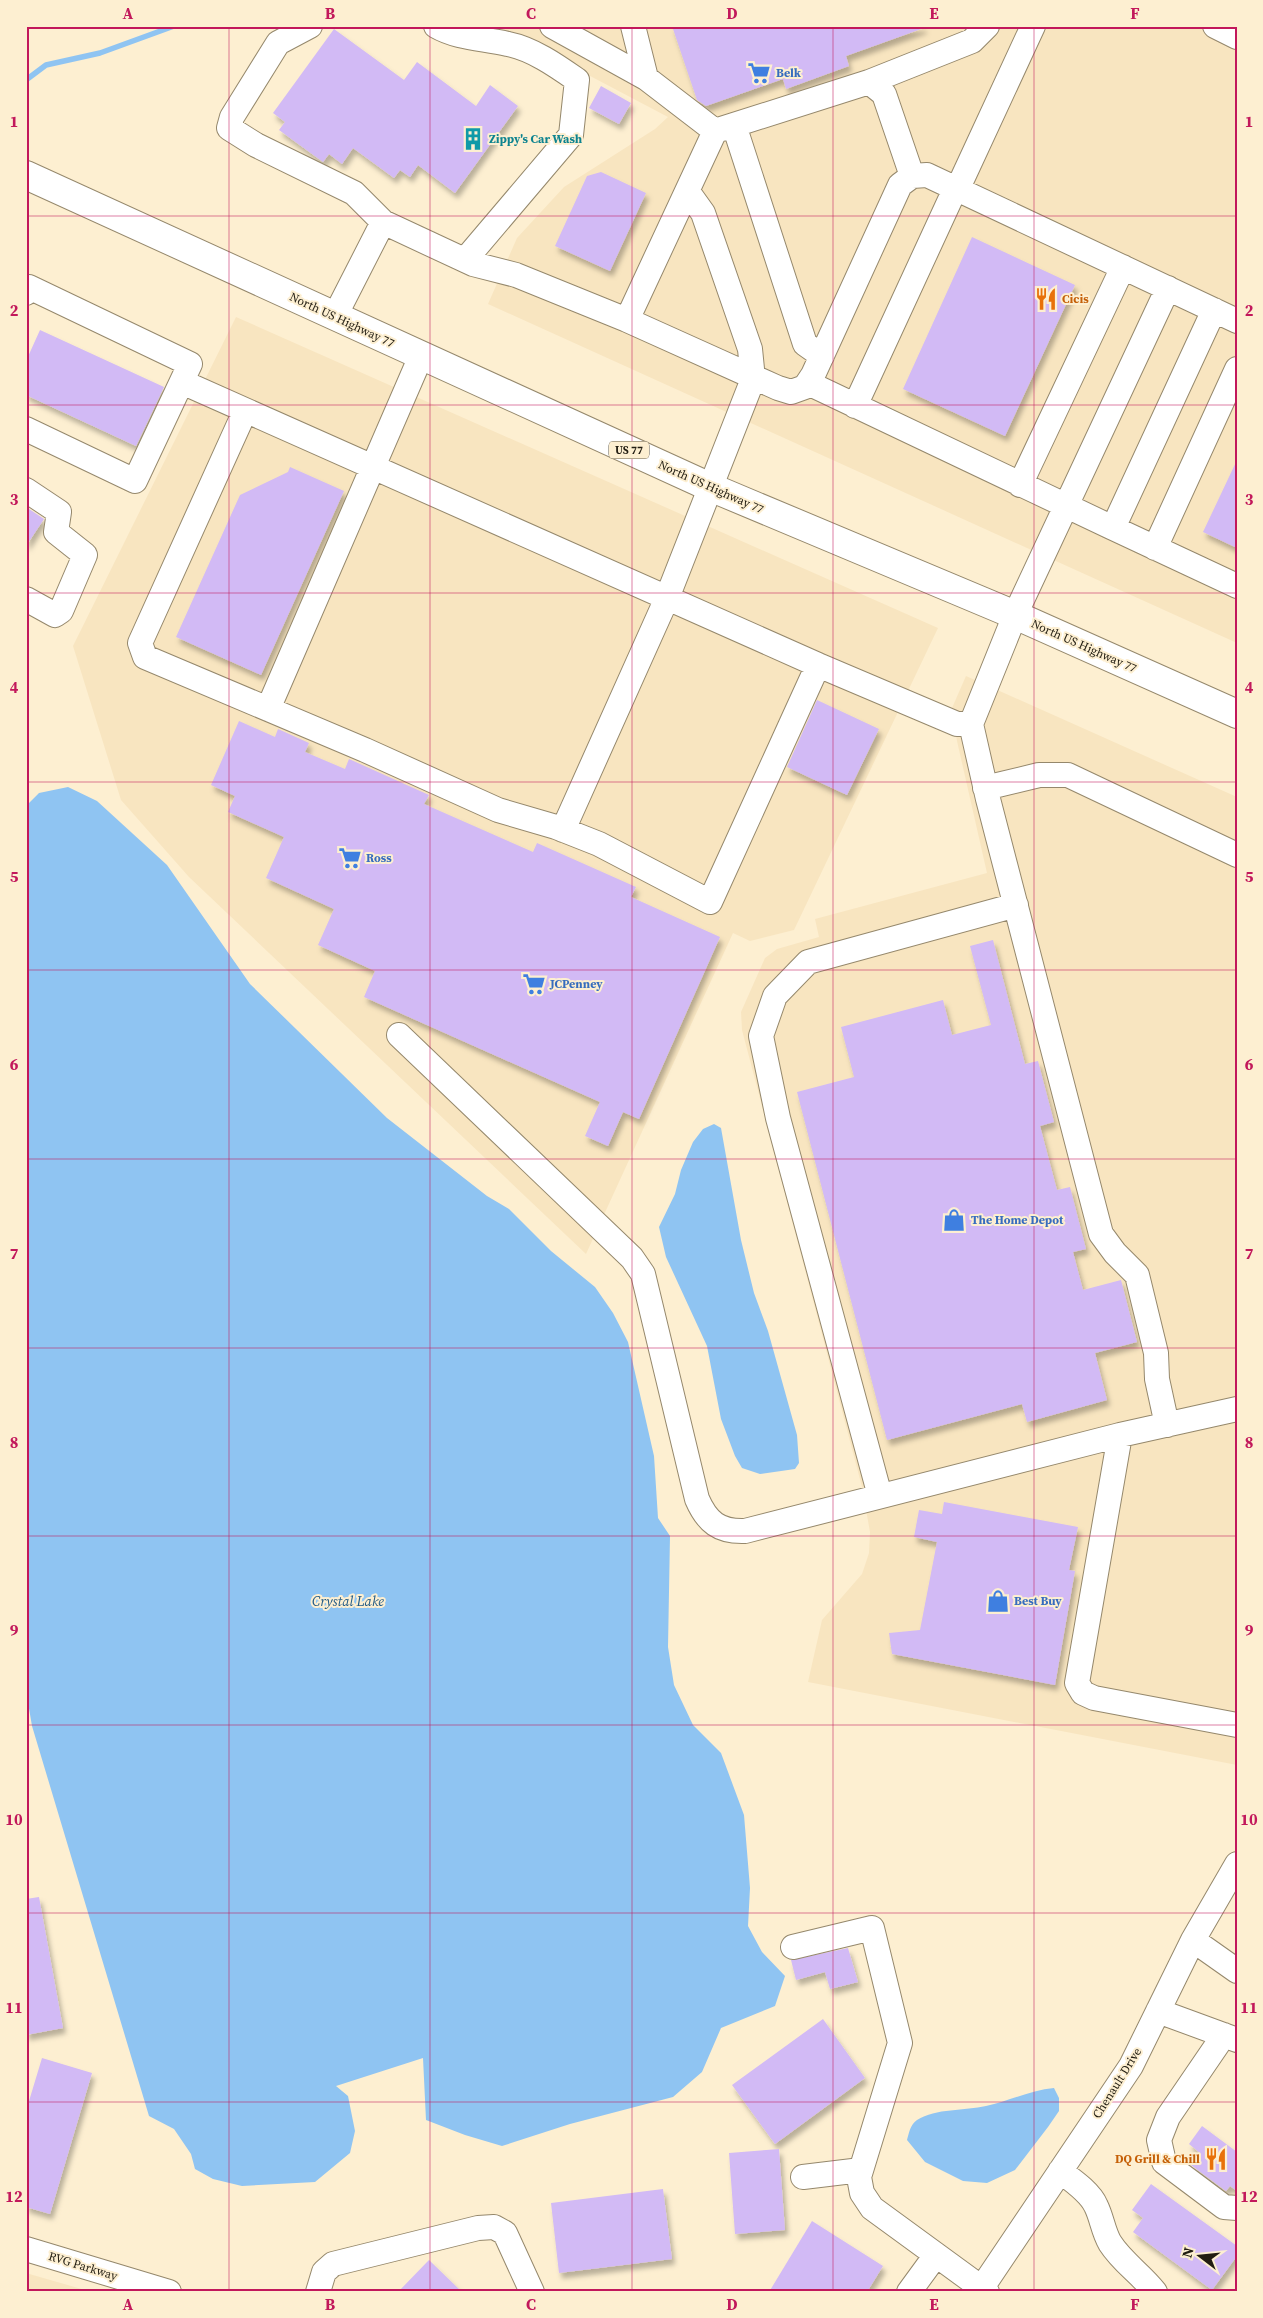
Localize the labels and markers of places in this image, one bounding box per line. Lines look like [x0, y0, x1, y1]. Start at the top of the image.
supermarket icon: Belk [746, 60, 772, 86]
place label: Belk [776, 65, 802, 81]
building icon: Zippy's Car Wash [460, 126, 486, 152]
place label: Zippy's Car Wash [489, 131, 583, 147]
restaurant icon: Cicis [1033, 286, 1059, 312]
place label: Cicis [1062, 291, 1089, 307]
supermarket icon: Ross [337, 845, 363, 871]
place label: Ross [366, 850, 392, 866]
supermarket icon: JCPenney [521, 971, 547, 997]
place label: JCPenney [549, 976, 603, 992]
shop icon: The Home Depot [941, 1207, 967, 1233]
place label: The Home Depot [971, 1212, 1064, 1228]
shop icon: Best Buy [985, 1588, 1011, 1614]
place label: Best Buy [1014, 1593, 1062, 1609]
restaurant icon: DQ Grill & Chill [1203, 2146, 1229, 2172]
place label: DQ Grill & Chill [1115, 2151, 1200, 2167]

